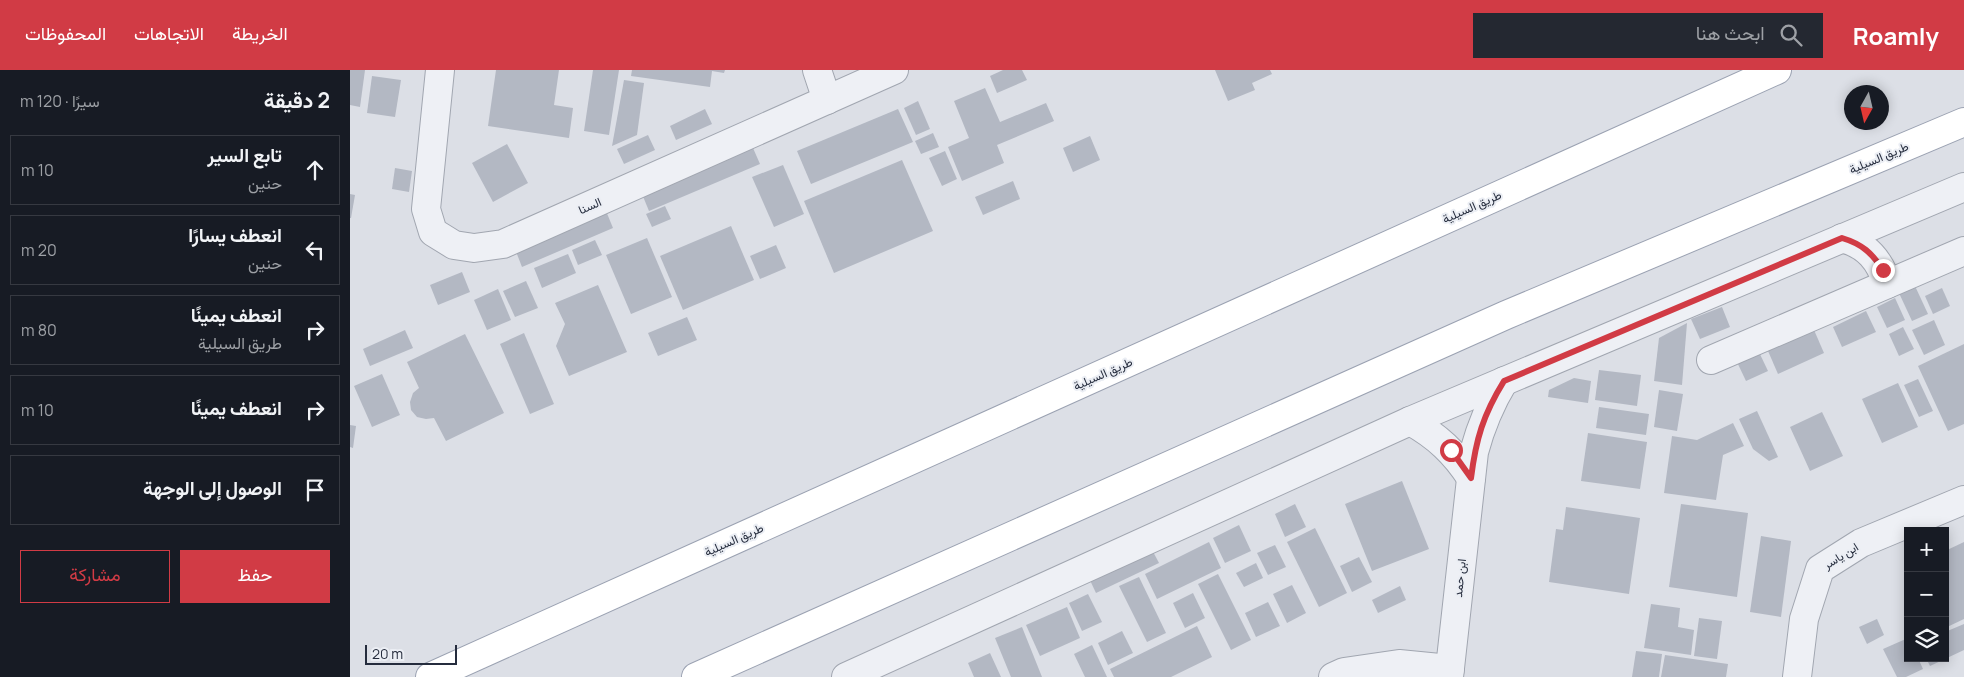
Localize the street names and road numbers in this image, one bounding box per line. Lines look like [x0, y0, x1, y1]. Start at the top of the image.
street label: طريق السيلية [1847, 137, 1911, 178]
street label: طريق السيلية [1440, 186, 1504, 227]
street label: السنا [576, 193, 604, 218]
street label: طريق السيلية [1071, 353, 1135, 394]
street label: طريق السيلية [702, 519, 766, 560]
street label: ابن ياسر [1819, 538, 1862, 573]
street label: ابن حمد [1449, 558, 1470, 598]

